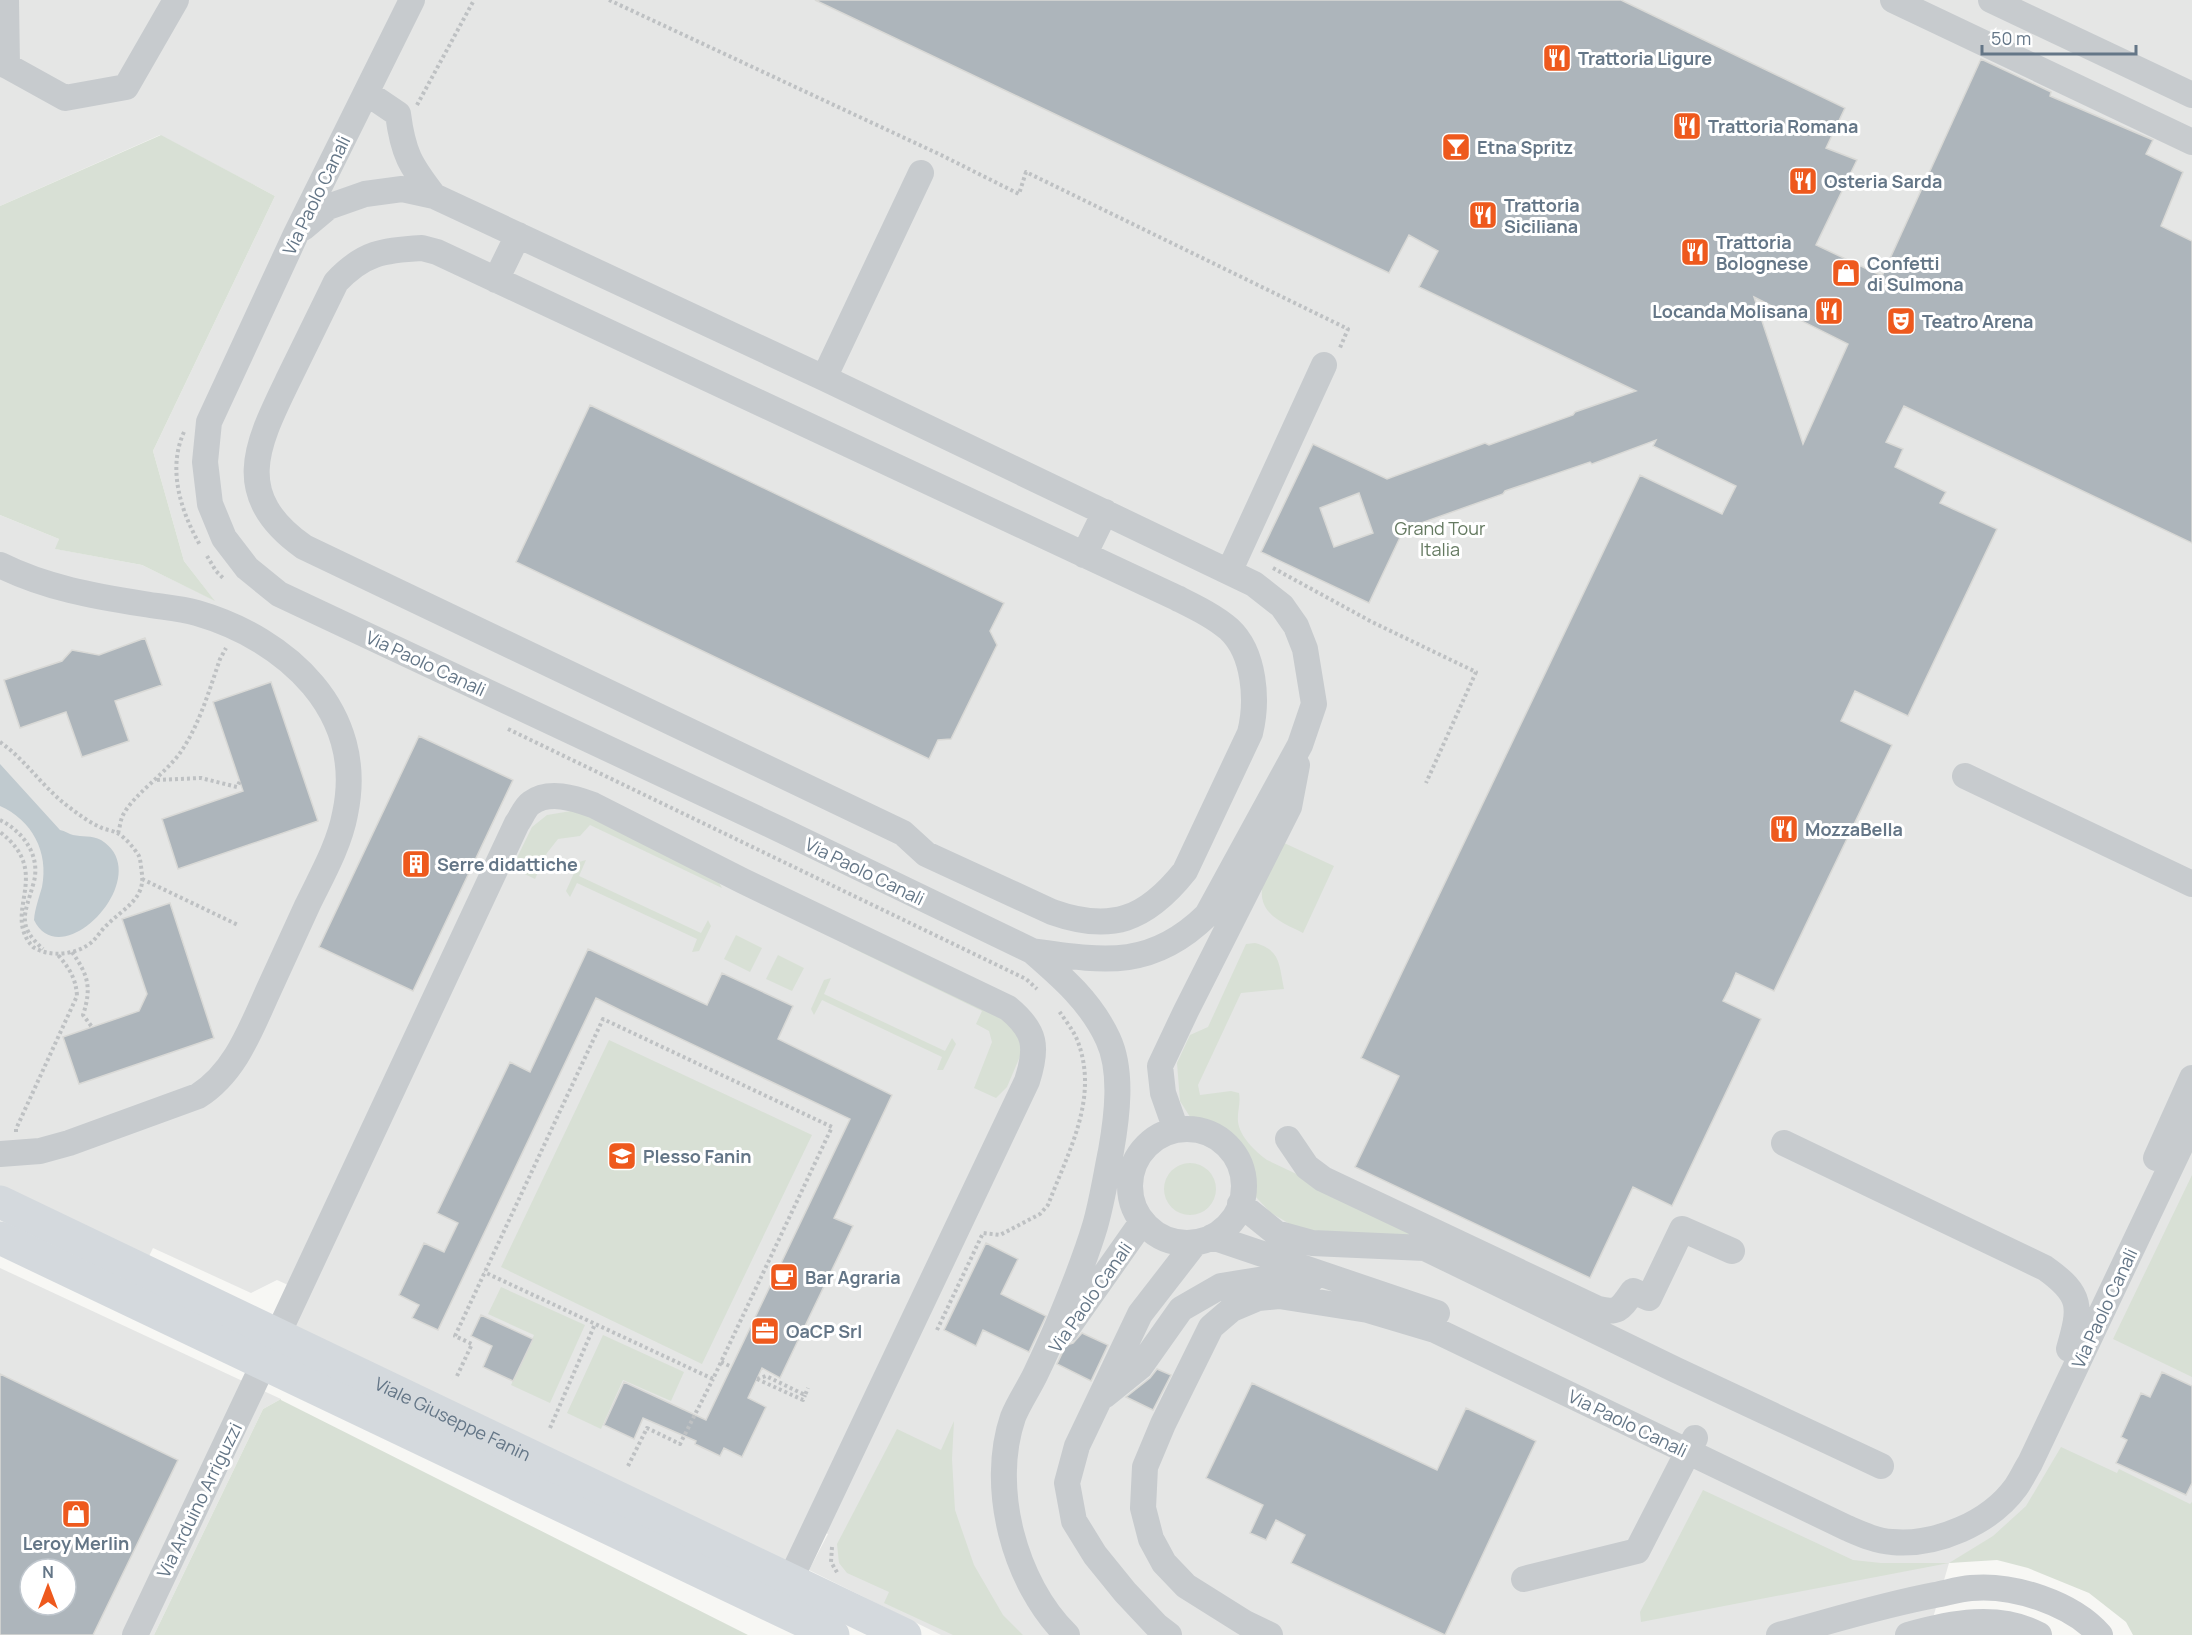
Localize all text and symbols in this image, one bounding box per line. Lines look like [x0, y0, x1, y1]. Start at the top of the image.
scale bar [1982, 18, 2136, 56]
text: 50 m [1991, 26, 2031, 50]
restaurant icon: Trattoria Ligure [1541, 42, 1573, 74]
place label: Trattoria Ligure [1578, 46, 1712, 70]
restaurant icon: Trattoria Romana [1671, 110, 1703, 142]
place label: Trattoria Romana [1708, 114, 1858, 138]
street label: Via Paolo Canali [277, 131, 355, 259]
bar icon: Etna Spritz [1440, 131, 1472, 163]
place label: Etna Spritz [1477, 135, 1573, 159]
restaurant icon: Osteria Sarda [1787, 165, 1819, 197]
place label: Osteria Sarda [1824, 169, 1942, 193]
place label: Trattoria Siciliana [1504, 193, 1580, 238]
restaurant icon: Trattoria Siciliana [1467, 199, 1499, 231]
place label: Trattoria Bolognese [1716, 230, 1808, 275]
restaurant icon: Trattoria Bolognese [1679, 236, 1711, 268]
place label: Confetti di Sulmona [1867, 251, 1964, 296]
shop icon: Confetti di Sulmona [1830, 257, 1862, 289]
restaurant icon: Locanda Molisana [1813, 295, 1845, 327]
place label: Locanda Molisana [1652, 299, 1808, 323]
theatre icon: Teatro Arena [1885, 305, 1917, 337]
place label: Teatro Arena [1922, 309, 2033, 333]
park label: Grand Tour Italia [1395, 516, 1486, 561]
street label: Via Paolo Canali [362, 625, 490, 701]
restaurant icon: MozzaBella [1768, 813, 1800, 845]
place label: MozzaBella [1805, 817, 1903, 841]
street label: Via Paolo Canali [801, 832, 929, 910]
building icon: Serre didattiche [400, 848, 432, 880]
place label: Serre didattiche [437, 852, 578, 876]
school or university icon: Plesso Fanin [606, 1140, 638, 1172]
place label: Plesso Fanin [643, 1144, 752, 1168]
street label: Via Paolo Canali [1043, 1237, 1137, 1357]
street label: Via Paolo Canali [2066, 1244, 2142, 1372]
cafe icon: Bar Agraria [768, 1261, 800, 1293]
place label: Bar Agraria [805, 1265, 901, 1289]
office icon: OaCP Srl [749, 1315, 781, 1347]
place label: OaCP Srl [786, 1319, 862, 1343]
street label: Viale Giuseppe Fanin [371, 1371, 535, 1466]
street label: Via Paolo Canali [1564, 1384, 1692, 1462]
street label: Via Arduino Arriguzzi [151, 1418, 247, 1582]
shop icon: Leroy Merlin [60, 1498, 92, 1530]
place label: Leroy Merlin [23, 1531, 129, 1555]
north arrow [18, 1557, 78, 1617]
text: N [42, 1561, 54, 1583]

